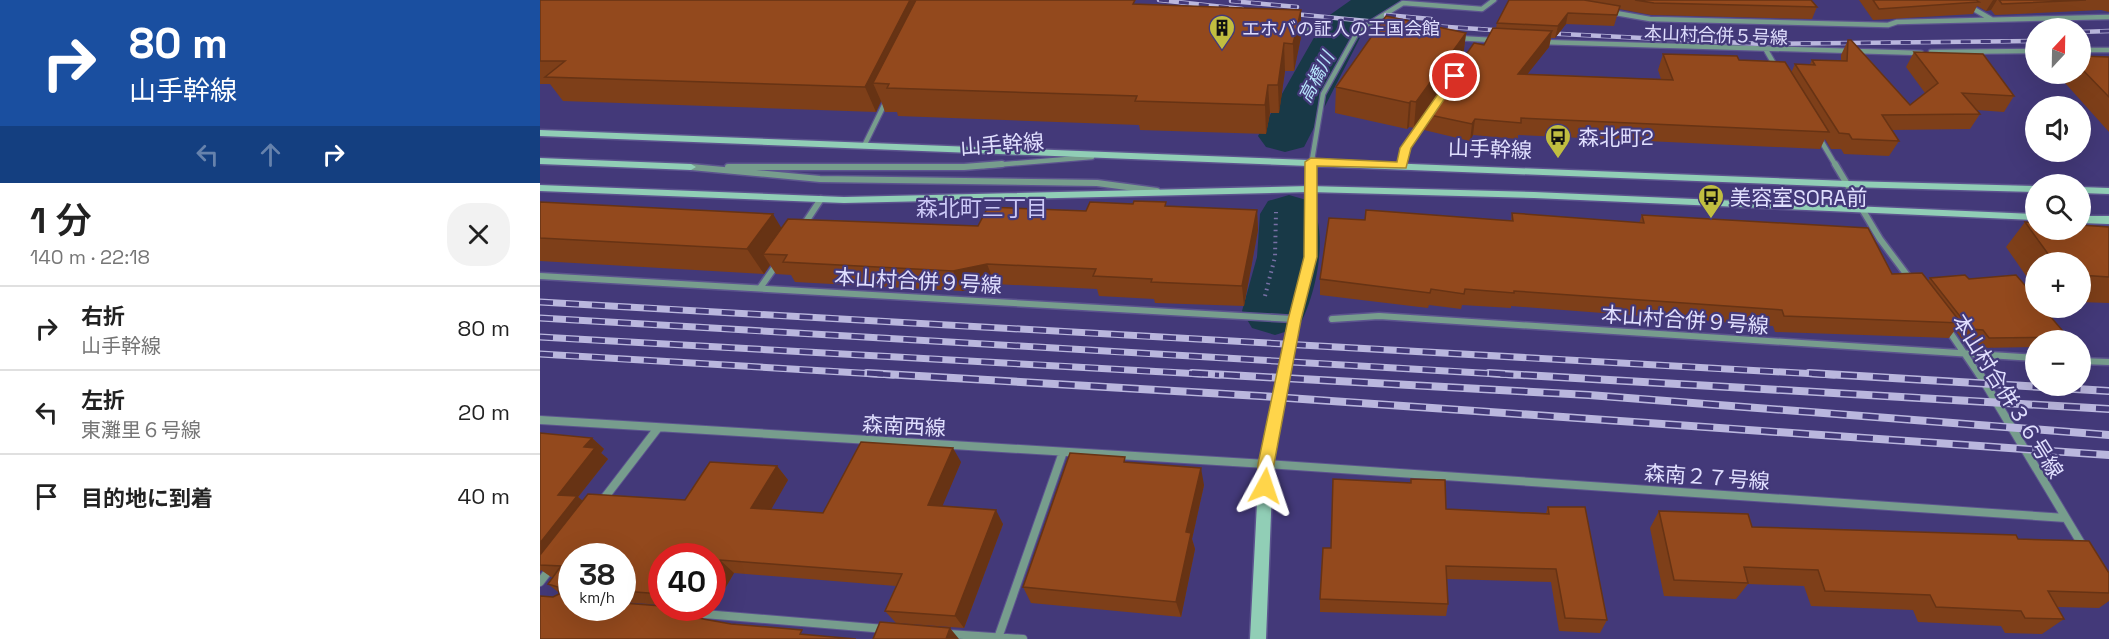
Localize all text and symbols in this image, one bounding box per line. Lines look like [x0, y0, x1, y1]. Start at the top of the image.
building icon: エホバの証人の王国会館 [1207, 13, 1237, 51]
text: 80 m [129, 17, 228, 70]
place label: エホバの証人の王国会館 [1242, 17, 1440, 40]
north arrow [2025, 18, 2091, 84]
map controls [2025, 18, 2091, 396]
street label: 本山村合併５号線 [1644, 21, 1788, 49]
icon: right [30, 24, 108, 102]
water label: 高橋川 [1293, 46, 1340, 106]
pin [1429, 50, 1480, 101]
icon: arrive [1438, 59, 1471, 92]
text: 山手幹線 [129, 73, 237, 108]
button: sound [2025, 96, 2091, 162]
bus stop icon: 森北町2 [1543, 122, 1573, 160]
place label: 森北町2 [1578, 124, 1654, 151]
street label: 山手幹線 [959, 128, 1045, 160]
street label: 山手幹線 [1448, 134, 1532, 164]
icon: left [191, 138, 224, 171]
icon: ahead [254, 138, 287, 171]
icon: right [317, 138, 350, 171]
button: search [2025, 174, 2091, 240]
bus stop icon: 美容室SORA前 [1696, 182, 1726, 220]
place label: 美容室SORA前 [1730, 184, 1867, 211]
district label: 森北町三丁目 [916, 194, 1048, 222]
text: 1 分 [30, 198, 91, 244]
button: close [447, 203, 510, 266]
text: 140 m · 22:18 [30, 244, 150, 270]
button: + [2025, 252, 2091, 318]
street label: 本山村合併９号線 [833, 263, 1003, 299]
street label: 本山村合併９号線 [1600, 301, 1770, 339]
text: 右折 [81, 302, 125, 330]
street label: 本山村合併３６号線 [1946, 309, 2070, 483]
icon: right [30, 312, 63, 345]
text: 80 m [458, 314, 510, 342]
button: − [2025, 330, 2091, 396]
text: 山手幹線 [81, 333, 161, 359]
text: 左折 [81, 386, 125, 414]
icon: left [30, 396, 63, 429]
text: 20 m [458, 398, 510, 426]
street label: 森南西線 [861, 410, 947, 442]
text: 東灘里６号線 [81, 417, 201, 443]
position arrow [1233, 454, 1297, 518]
street label: 森南２７号線 [1643, 459, 1771, 495]
icon: arrive [30, 480, 63, 513]
text: 40 m [458, 482, 510, 510]
text: 目的地に到着 [81, 484, 213, 512]
speed limit sign: 40 [648, 543, 726, 621]
text: 38 [579, 555, 615, 594]
text: km/h [579, 588, 615, 607]

